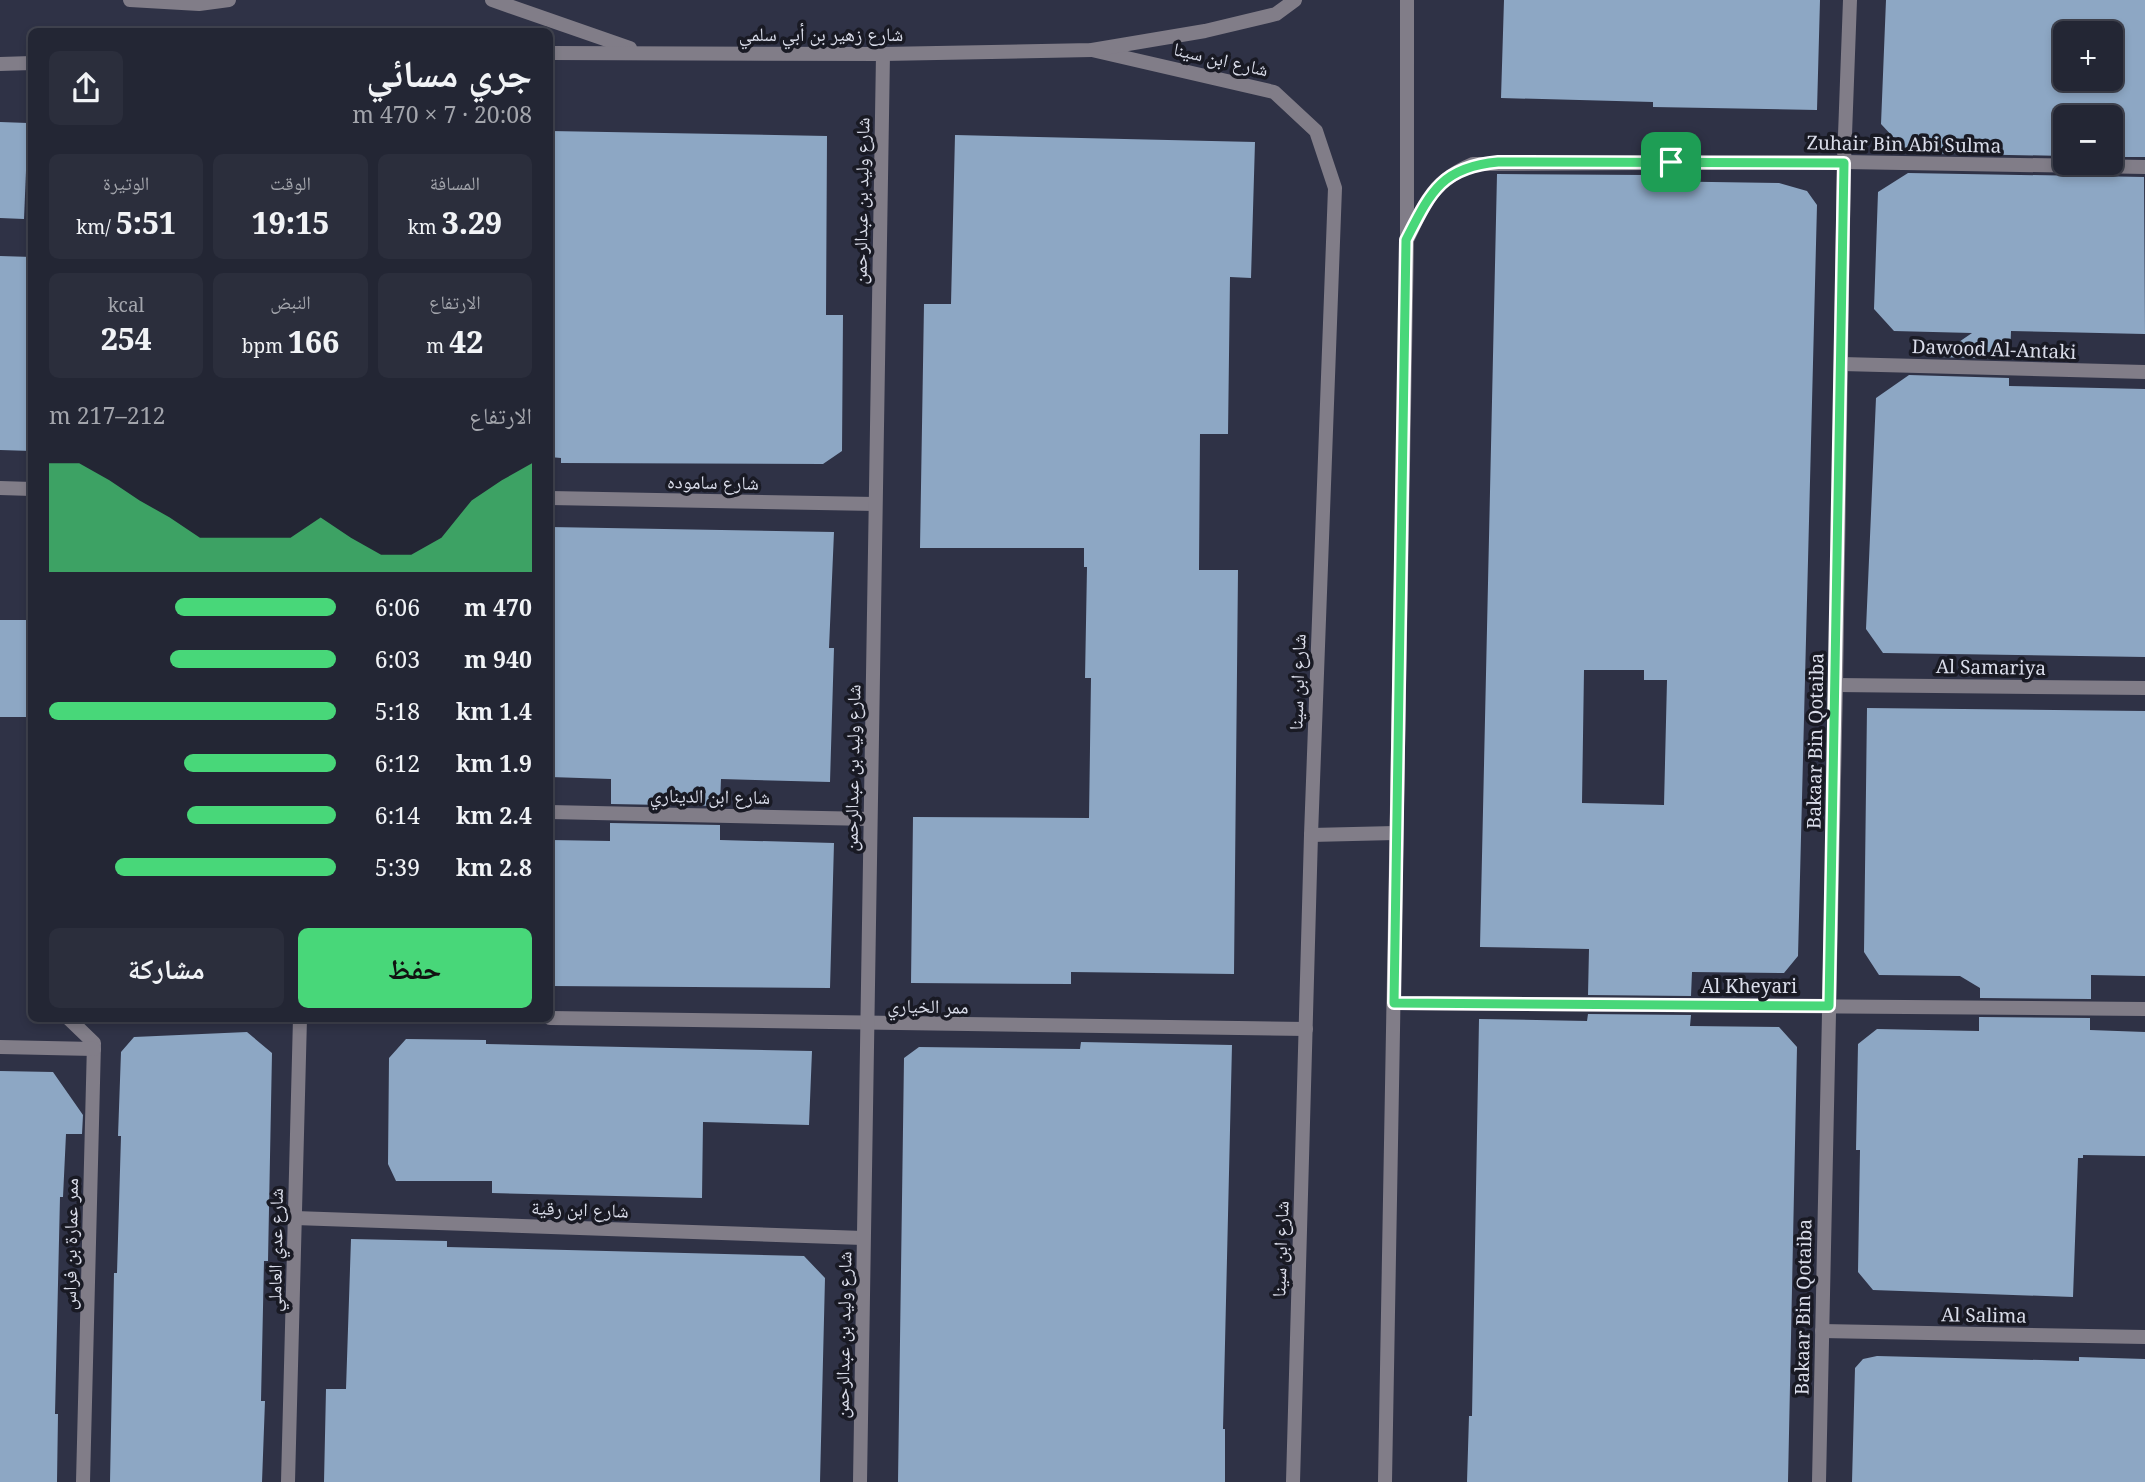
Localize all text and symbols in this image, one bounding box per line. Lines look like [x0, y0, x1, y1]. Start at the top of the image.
street label: شارع زهير بن أبي سلمي [739, 21, 903, 50]
map controls [2053, 21, 2123, 175]
button: + [2053, 21, 2123, 91]
street label: شارع ابن سينا [1171, 35, 1271, 83]
text: جري مسائي [366, 46, 532, 98]
button: share [49, 51, 123, 125]
text: 20:08 · 7 × 470 m [352, 98, 532, 130]
button: − [2053, 105, 2123, 175]
street label: شارع وليد بن عبدالرحمن [847, 117, 875, 285]
street label: Zuhair Bin Abi Sulma [1806, 129, 2002, 159]
pin [1641, 132, 1701, 192]
icon: arrive [1652, 143, 1690, 181]
text: الوتيرة [103, 170, 149, 196]
text: الوقت [270, 170, 311, 196]
text: المسافة [430, 170, 480, 196]
text: 5:51 [116, 202, 176, 243]
text: 19:15 [252, 202, 329, 243]
text: 3.29 [442, 202, 502, 243]
text: /km [76, 214, 116, 240]
text: km [408, 214, 442, 240]
text: النبض [270, 289, 311, 315]
text: الارتفاع [429, 289, 481, 315]
text: kcal [108, 292, 145, 318]
text: 254 [101, 318, 152, 359]
text: 166 [288, 321, 339, 362]
text: 42 [449, 321, 483, 362]
text: bpm [242, 333, 288, 359]
text: m [426, 333, 449, 359]
street label: Dawood Al-Antaki [1911, 333, 2077, 365]
text: 212–217 m [49, 399, 165, 431]
text: الارتفاع [469, 399, 532, 431]
street label: شارع ساموده [667, 468, 759, 496]
text: 6:06 [375, 591, 420, 623]
text: 470 m [464, 591, 532, 623]
street label: شارع ابن سينا [1282, 633, 1312, 731]
text: 6:03 [375, 643, 420, 675]
text: 940 m [464, 643, 532, 675]
street label: Bakaar Bin Qotaiba [1800, 653, 1830, 829]
street label: Al Samariya [1936, 653, 2046, 681]
street label: شارع وليد بن عبدالرحمن [838, 684, 866, 852]
text: 5:18 [375, 695, 420, 727]
text: 1.4 km [456, 695, 532, 727]
text: 6:12 [375, 747, 420, 779]
text: 1.9 km [456, 747, 532, 779]
street label: شارع ابن الديناري [650, 782, 770, 813]
text: 6:14 [375, 799, 420, 831]
text: 2.4 km [456, 799, 532, 831]
text: 5:39 [375, 851, 420, 883]
text: 2.8 km [456, 851, 532, 883]
button: مشاركة [49, 928, 284, 1008]
button: حفظ [298, 928, 532, 1008]
street label: Al Kheyari [1701, 973, 1797, 999]
street label: ممر الخياري [887, 992, 969, 1023]
street label: ممر عمارة بن فراس [56, 1178, 84, 1310]
street label: شارع عدي العاملي [261, 1188, 292, 1312]
street label: شارع ابن رقية [531, 1194, 629, 1224]
street label: شارع ابن سينا [1265, 1200, 1295, 1298]
street label: Bakaar Bin Qotaiba [1788, 1219, 1818, 1395]
street label: شارع وليد بن عبدالرحمن [829, 1251, 857, 1419]
street label: Al Salima [1941, 1301, 2027, 1329]

